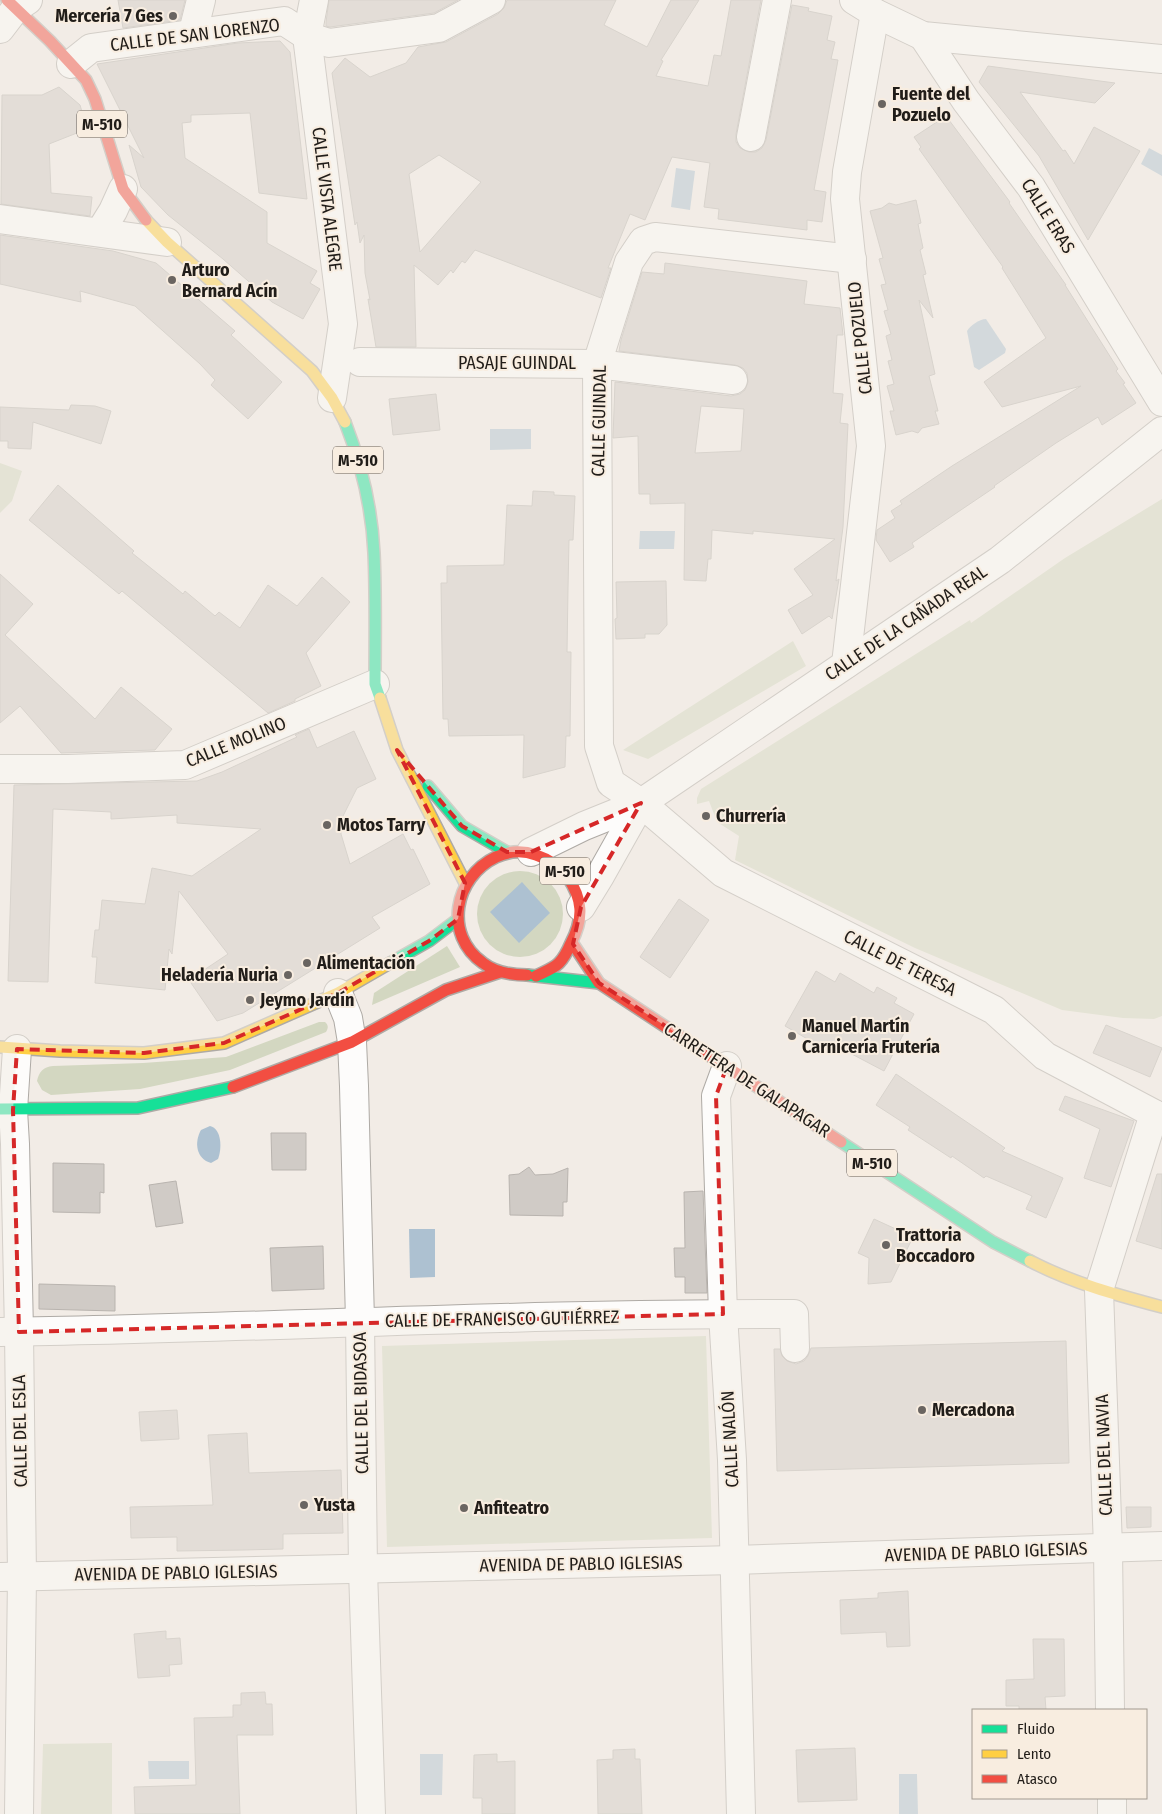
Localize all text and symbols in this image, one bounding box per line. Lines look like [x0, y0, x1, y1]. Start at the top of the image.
place label: Mercería 7 Ges [55, 5, 163, 27]
marker: Mercería 7 Ges [167, 10, 179, 22]
street label: CALLE DE SAN LORENZO [109, 14, 281, 56]
place label: Fuente del Pozuelo [892, 83, 970, 126]
marker: Fuente del Pozuelo [876, 98, 888, 110]
road number: M-510 [77, 110, 127, 138]
street label: CALLE VISTA ALEGRE [307, 126, 347, 272]
street label: CALLE ERAS [1016, 175, 1080, 257]
place label: Arturo Bernard Acín [181, 259, 278, 302]
marker: Arturo Bernard Acín [166, 274, 178, 286]
street label: CALLE POZUELO [843, 281, 877, 395]
street label: PASAJE GUINDAL [458, 352, 576, 374]
street label: CALLE GUINDAL [587, 365, 611, 477]
road number: M-510 [333, 446, 383, 474]
street label: CALLE DE LA CAÑADA REAL [821, 561, 991, 685]
street label: CALLE MOLINO [183, 712, 289, 772]
place label: Churrería [716, 805, 786, 827]
marker: Churrería [700, 810, 712, 822]
place label: Motos Tarry [337, 814, 426, 836]
marker: Motos Tarry [321, 819, 333, 831]
road number: M-510 [540, 858, 590, 884]
street label: CALLE DE TERESA [840, 925, 960, 1001]
place label: Alimentación [316, 952, 415, 974]
marker: Alimentación [301, 957, 313, 969]
place label: Heladería Nuria [161, 964, 278, 986]
marker: Heladería Nuria [282, 969, 294, 981]
place label: Jeymo Jardín [259, 989, 354, 1011]
marker: Jeymo Jardín [244, 994, 256, 1006]
place label: Manuel Martín Carnicería Frutería [802, 1015, 940, 1058]
street label: CARRETERA DE GALAPAGAR [659, 1018, 835, 1142]
marker: Manuel Martín Carnicería Frutería [786, 1030, 798, 1042]
road number: M-510 [847, 1150, 897, 1176]
place label: Trattoria Boccadoro [896, 1224, 975, 1267]
marker: Trattoria Boccadoro [880, 1239, 892, 1251]
street label: CALLE DE FRANCISCO GUTIÉRREZ [385, 1305, 619, 1332]
street label: CALLE DEL BIDASOA [349, 1331, 373, 1474]
street label: CALLE DEL ESLA [8, 1374, 32, 1488]
street label: CALLE NALÓN [716, 1390, 744, 1488]
street label: CALLE DEL NAVIA [1091, 1393, 1117, 1516]
place label: Mercadona [932, 1399, 1015, 1421]
marker: Mercadona [916, 1404, 928, 1416]
place label: Yusta [313, 1494, 355, 1516]
place label: Anfiteatro [473, 1497, 549, 1519]
marker: Yusta [298, 1499, 310, 1511]
marker: Anfiteatro [458, 1502, 470, 1514]
street label: AVENIDA DE PABLO IGLESIAS [884, 1537, 1088, 1567]
street label: AVENIDA DE PABLO IGLESIAS [479, 1551, 683, 1577]
street label: AVENIDA DE PABLO IGLESIAS [74, 1560, 278, 1586]
legend [972, 1709, 1147, 1799]
text: Fluido [1017, 1720, 1055, 1738]
text: Lento [1017, 1745, 1051, 1763]
text: Atasco [1017, 1770, 1057, 1788]

